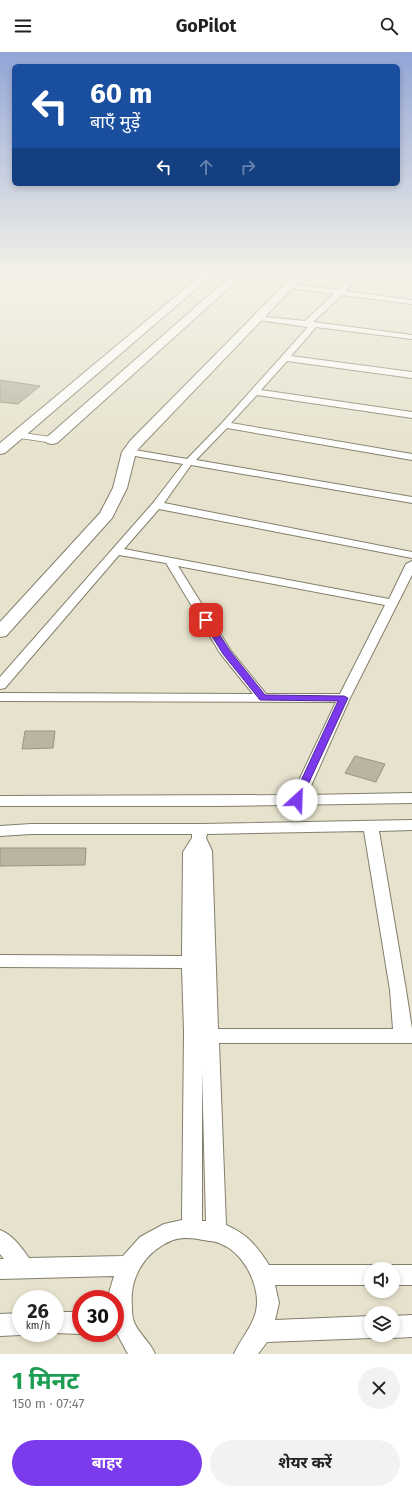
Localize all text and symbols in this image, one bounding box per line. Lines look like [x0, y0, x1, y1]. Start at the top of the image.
icon: menu [12, 15, 34, 37]
text: GoPilot [176, 15, 236, 37]
icon: search [378, 15, 400, 37]
text: 60 m [90, 77, 152, 110]
icon: left [24, 80, 76, 132]
text: बाएँ मुड़ें [90, 111, 140, 133]
icon: left [153, 156, 175, 178]
icon: ahead [195, 156, 217, 178]
icon: right [237, 156, 259, 178]
pin [189, 603, 223, 637]
icon: arrive [195, 609, 217, 631]
position arrow [276, 779, 318, 821]
map controls [364, 1262, 400, 1342]
button: sound [364, 1262, 400, 1298]
speed limit sign: 30 [72, 1290, 124, 1342]
text: 26 [27, 1299, 49, 1323]
button: layers [364, 1306, 400, 1342]
text: km/h [26, 1320, 50, 1332]
text: 1 मिनट [12, 1367, 79, 1395]
button: close [358, 1367, 400, 1409]
text: 150 m · 07:47 [12, 1396, 84, 1411]
button: बाहर [12, 1440, 202, 1486]
button: शेयर करें [210, 1440, 400, 1486]

